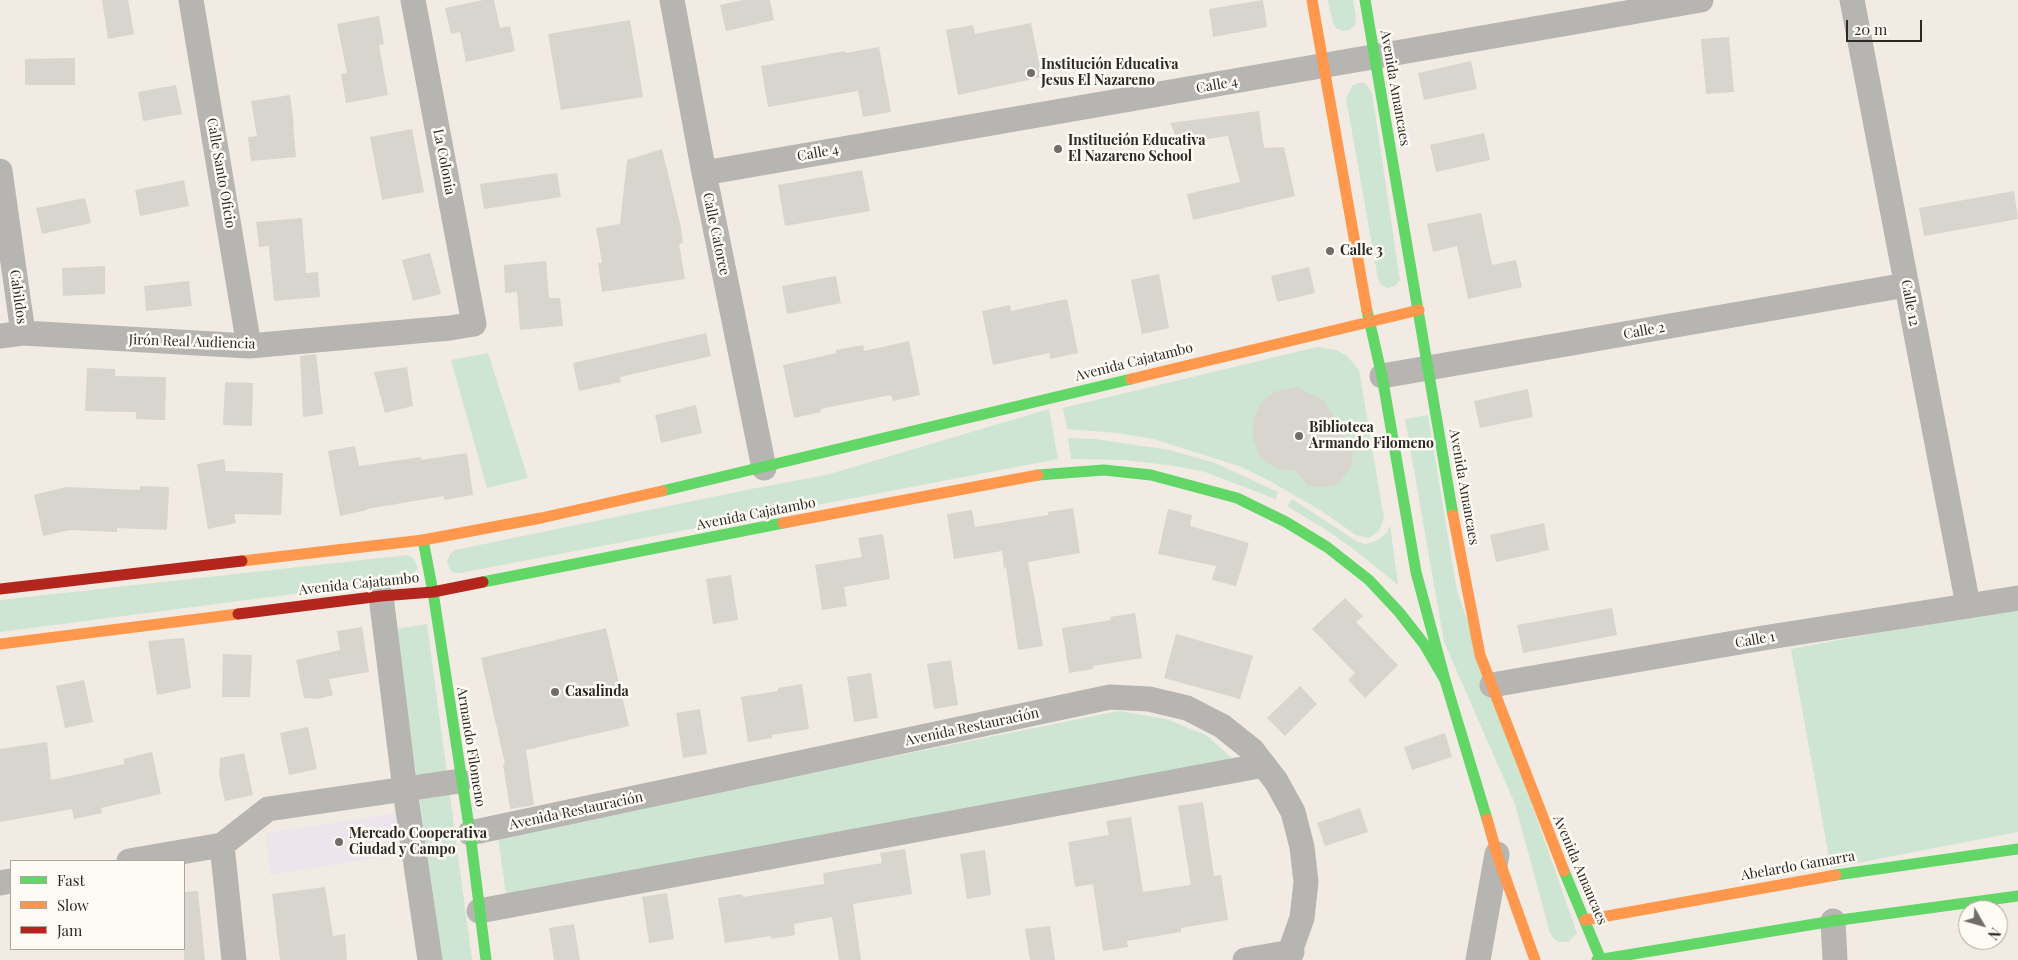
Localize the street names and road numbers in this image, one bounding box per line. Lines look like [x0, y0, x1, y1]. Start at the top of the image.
street label: Avenida Amancaes [1377, 29, 1413, 147]
street label: Calle 4 [1195, 73, 1239, 97]
street label: Calle Santo Oficio [203, 117, 239, 229]
street label: La Colonia [429, 128, 459, 196]
street label: Calle 4 [796, 141, 840, 165]
street label: Calle Catorce [699, 191, 733, 277]
street label: Cabildos [6, 269, 30, 325]
street label: Calle 12 [1897, 278, 1923, 328]
street label: Calle 2 [1622, 319, 1666, 343]
street label: Jirón Real Audiencia [128, 331, 256, 353]
street label: Avenida Cajatambo [1073, 339, 1195, 385]
street label: Avenida Amancaes [1446, 428, 1482, 546]
street label: Avenida Cajatambo [695, 494, 817, 534]
street label: Avenida Cajatambo [298, 569, 420, 599]
street label: Calle 1 [1734, 628, 1776, 652]
street label: Armando Filomeno [453, 686, 489, 808]
street label: Avenida Restauración [904, 705, 1040, 749]
street label: Avenida Restauración [508, 789, 644, 833]
street label: Avenida Amancaes [1549, 813, 1611, 927]
street label: Abelardo Gamarra [1740, 848, 1856, 884]

